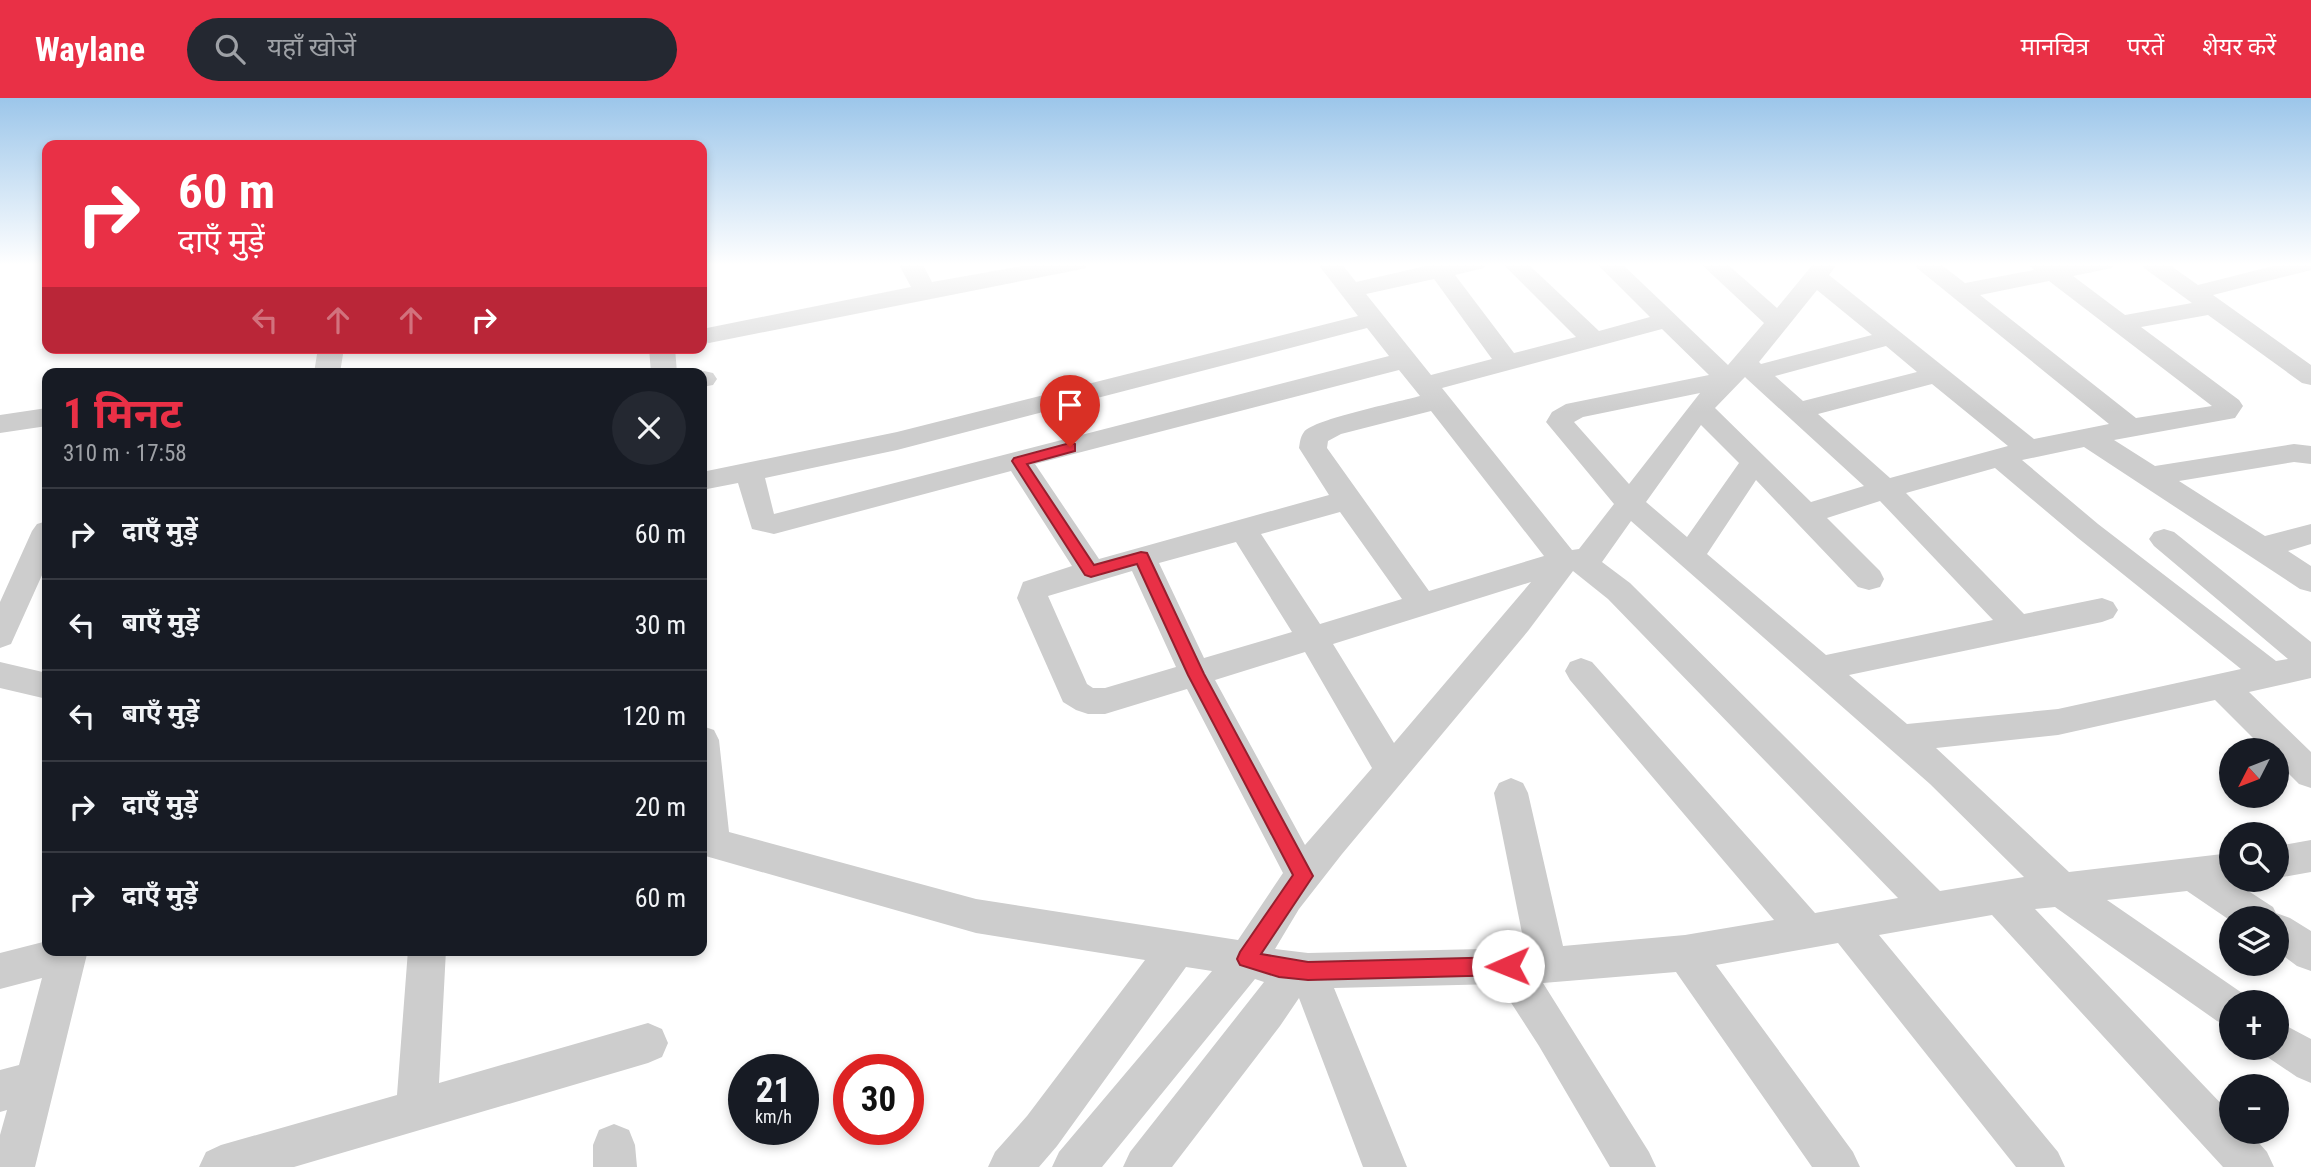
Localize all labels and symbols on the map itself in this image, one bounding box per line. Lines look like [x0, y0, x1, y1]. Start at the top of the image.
pin [1040, 375, 1100, 447]
north arrow [2219, 738, 2289, 808]
position arrow [1471, 929, 1545, 1003]
speed limit sign: 30 [833, 1054, 924, 1145]

